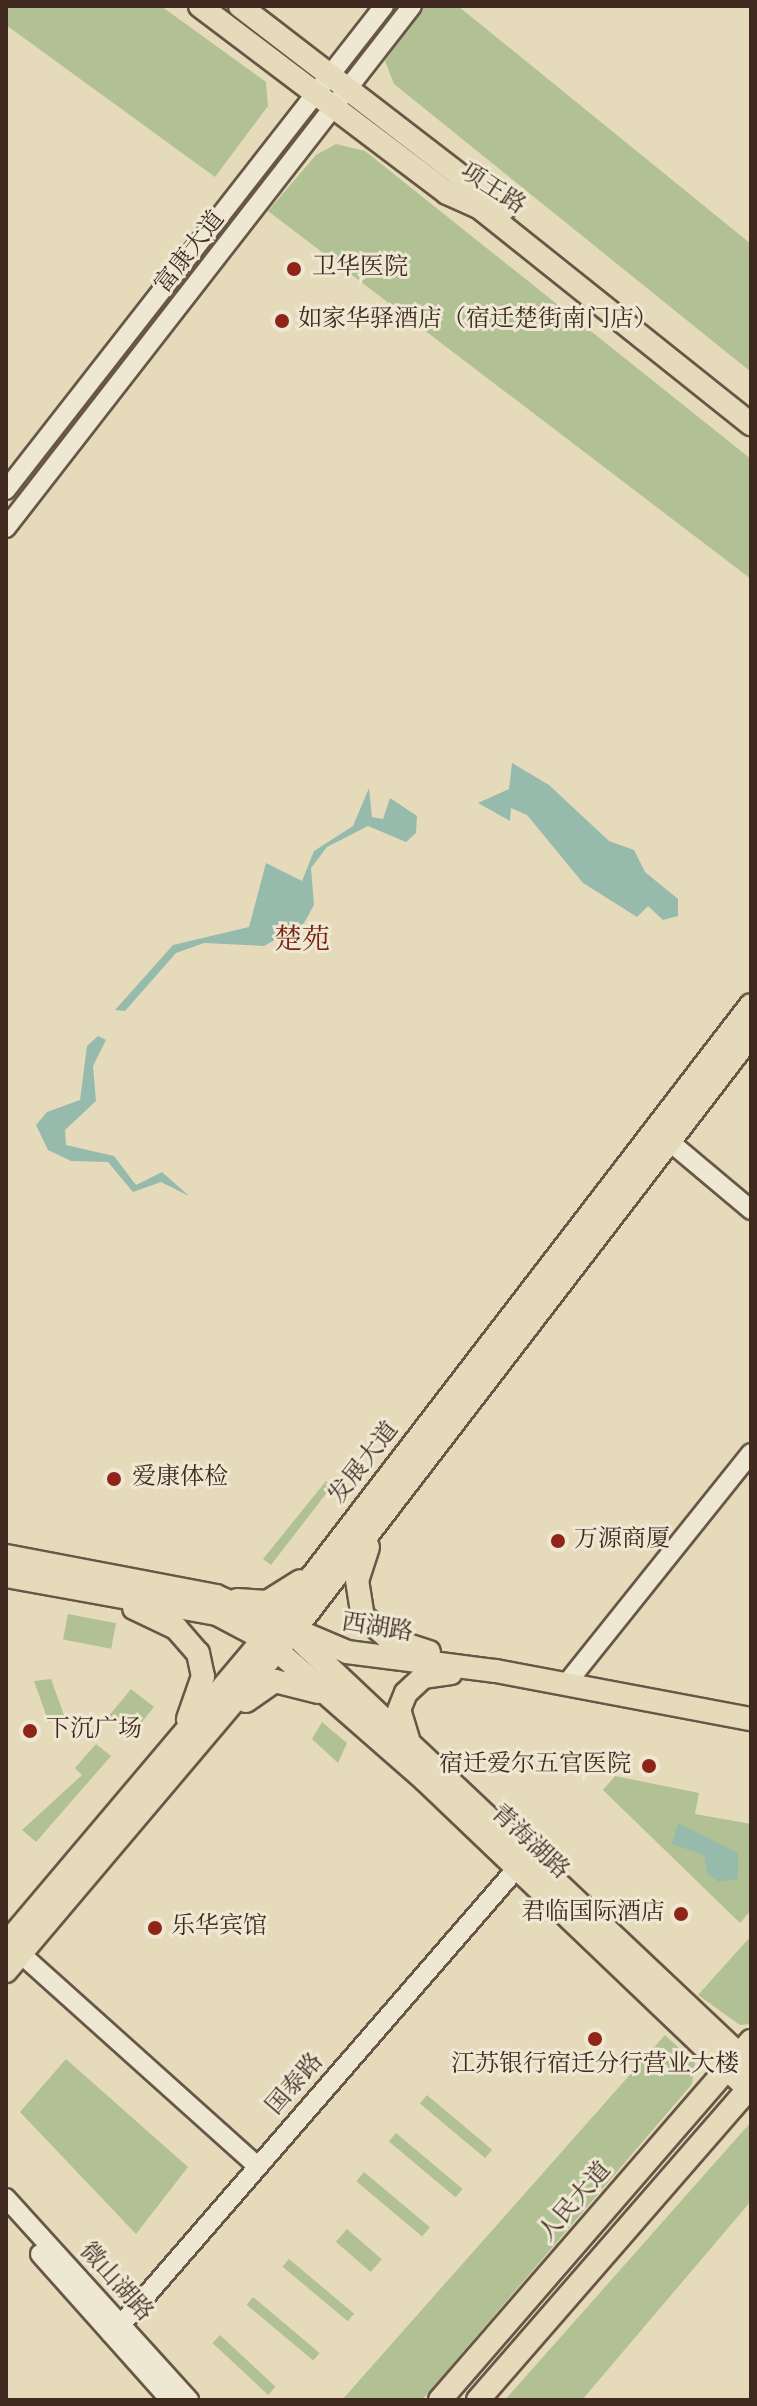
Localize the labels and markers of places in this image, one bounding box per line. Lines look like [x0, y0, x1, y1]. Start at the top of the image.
place label: 卫华医院 [312, 255, 408, 283]
marker: 卫华医院 [283, 258, 305, 280]
place label: 如家华驿酒店（宿迁楚街南门店） [298, 307, 658, 335]
marker: 如家华驿酒店（宿迁楚街南门店） [273, 312, 291, 330]
place label: 爱康体检 [132, 1465, 228, 1493]
marker: 爱康体检 [103, 1468, 125, 1490]
place label: 万源商厦 [574, 1527, 670, 1555]
marker: 万源商厦 [549, 1532, 567, 1550]
place label: 下沉广场 [46, 1717, 142, 1745]
marker: 下沉广场 [21, 1722, 39, 1740]
place label: 宿迁爱尔五官医院 [439, 1752, 631, 1780]
marker: 宿迁爱尔五官医院 [638, 1755, 660, 1777]
place label: 君临国际酒店 [521, 1900, 665, 1928]
marker: 君临国际酒店 [672, 1905, 690, 1923]
place label: 乐华宾馆 [171, 1914, 267, 1942]
marker: 乐华宾馆 [146, 1919, 164, 1937]
marker: 江苏银行宿迁分行营业大楼 [586, 2030, 604, 2048]
place label: 江苏银行宿迁分行营业大楼 [451, 2052, 739, 2080]

